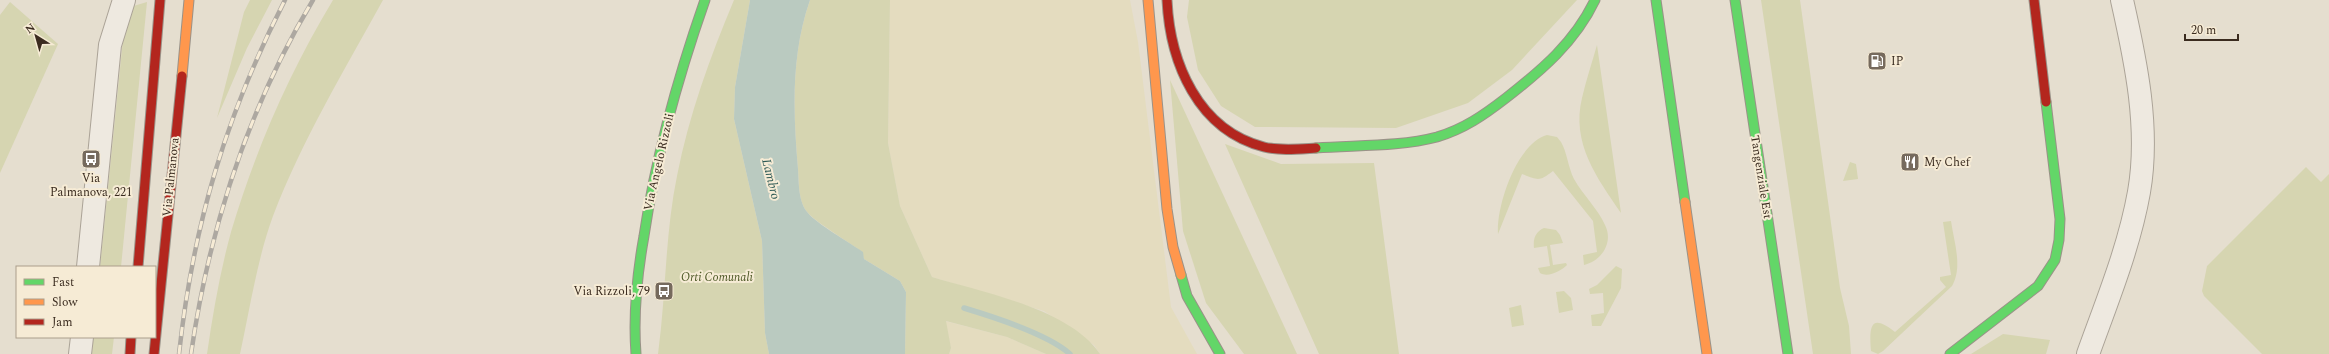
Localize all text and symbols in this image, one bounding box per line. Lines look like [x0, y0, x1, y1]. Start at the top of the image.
north arrow [16, 16, 56, 56]
scale bar [2185, 16, 2238, 42]
text: N [22, 19, 39, 38]
text: 20 m [2191, 21, 2216, 40]
fuel station icon: IP [1866, 50, 1888, 72]
place label: IP [1891, 52, 1904, 71]
street label: Via Angelo Rizzoli [639, 111, 680, 213]
street label: Tangenziale Est [1745, 134, 1777, 220]
street label: Via Palmanova [157, 136, 185, 218]
bus stop icon: Via Palmanova, 221 [80, 148, 102, 170]
restaurant icon: My Chef [1899, 151, 1921, 173]
place label: My Chef [1924, 153, 1971, 172]
water label: Lambro [756, 156, 786, 202]
place label: Via Palmanova, 221 [50, 169, 132, 202]
legend [16, 266, 156, 338]
park label: Orti Comunali [681, 268, 754, 287]
text: Fast [52, 273, 74, 292]
bus stop icon: Via Rizzoli, 79 [653, 280, 675, 302]
place label: Via Rizzoli, 79 [574, 282, 650, 301]
text: Slow [52, 293, 78, 312]
text: Jam [52, 313, 73, 332]

